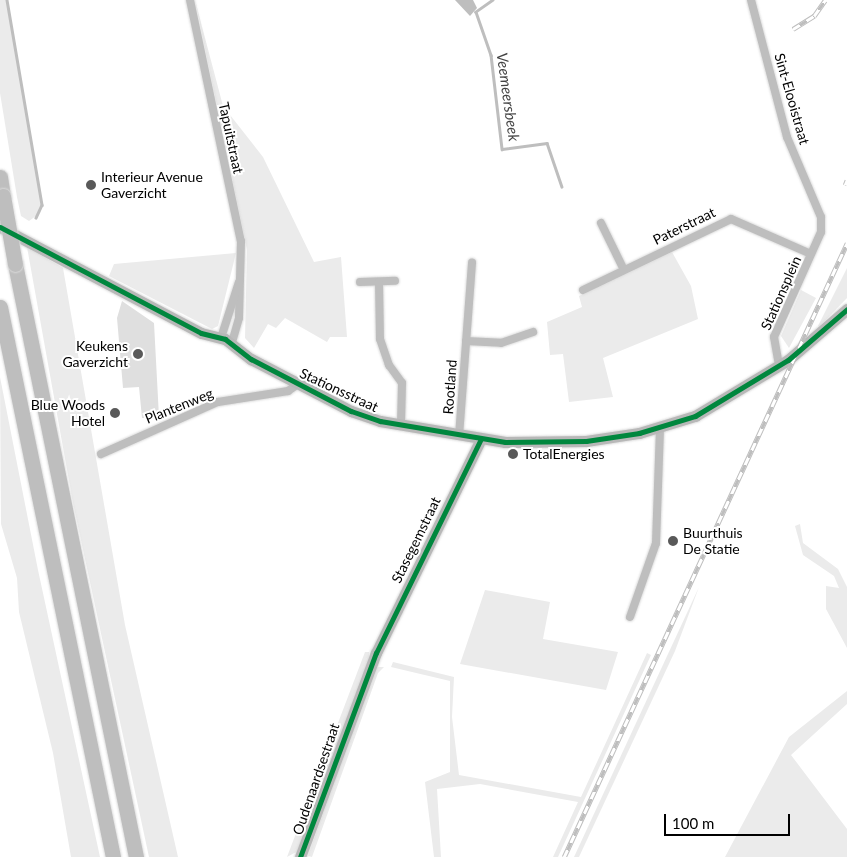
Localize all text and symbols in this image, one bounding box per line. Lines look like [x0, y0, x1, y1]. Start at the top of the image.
street label: Sint-Elooistraat [771, 51, 813, 147]
water label: Veemeersbeek [493, 52, 523, 142]
street label: Tapuitstraat [215, 101, 247, 175]
place label: Interieur Avenue Gaverzicht [101, 169, 204, 202]
marker: Interieur Avenue Gaverzicht [85, 179, 97, 191]
street label: Paterstraat [650, 204, 718, 248]
street label: Stationsplein [757, 253, 805, 333]
place label: Keukens Gaverzicht [62, 338, 128, 371]
marker: Keukens Gaverzicht [132, 348, 144, 360]
street label: Rootland [440, 359, 460, 415]
street label: Stationsstraat [297, 365, 381, 415]
street label: Plantenweg [142, 385, 216, 427]
place label: Blue Woods Hotel [31, 397, 105, 430]
marker: Blue Woods Hotel [109, 407, 121, 419]
place label: TotalEnergies [523, 446, 605, 462]
marker: TotalEnergies [507, 448, 519, 460]
street label: Stasegemstraat [388, 494, 444, 586]
place label: Buurthuis De Statie [683, 525, 743, 558]
marker: Buurthuis De Statie [667, 535, 679, 547]
street label: Oudenaardsestraat [289, 721, 343, 837]
scale bar [667, 804, 793, 836]
text: 100 m [672, 814, 714, 832]

